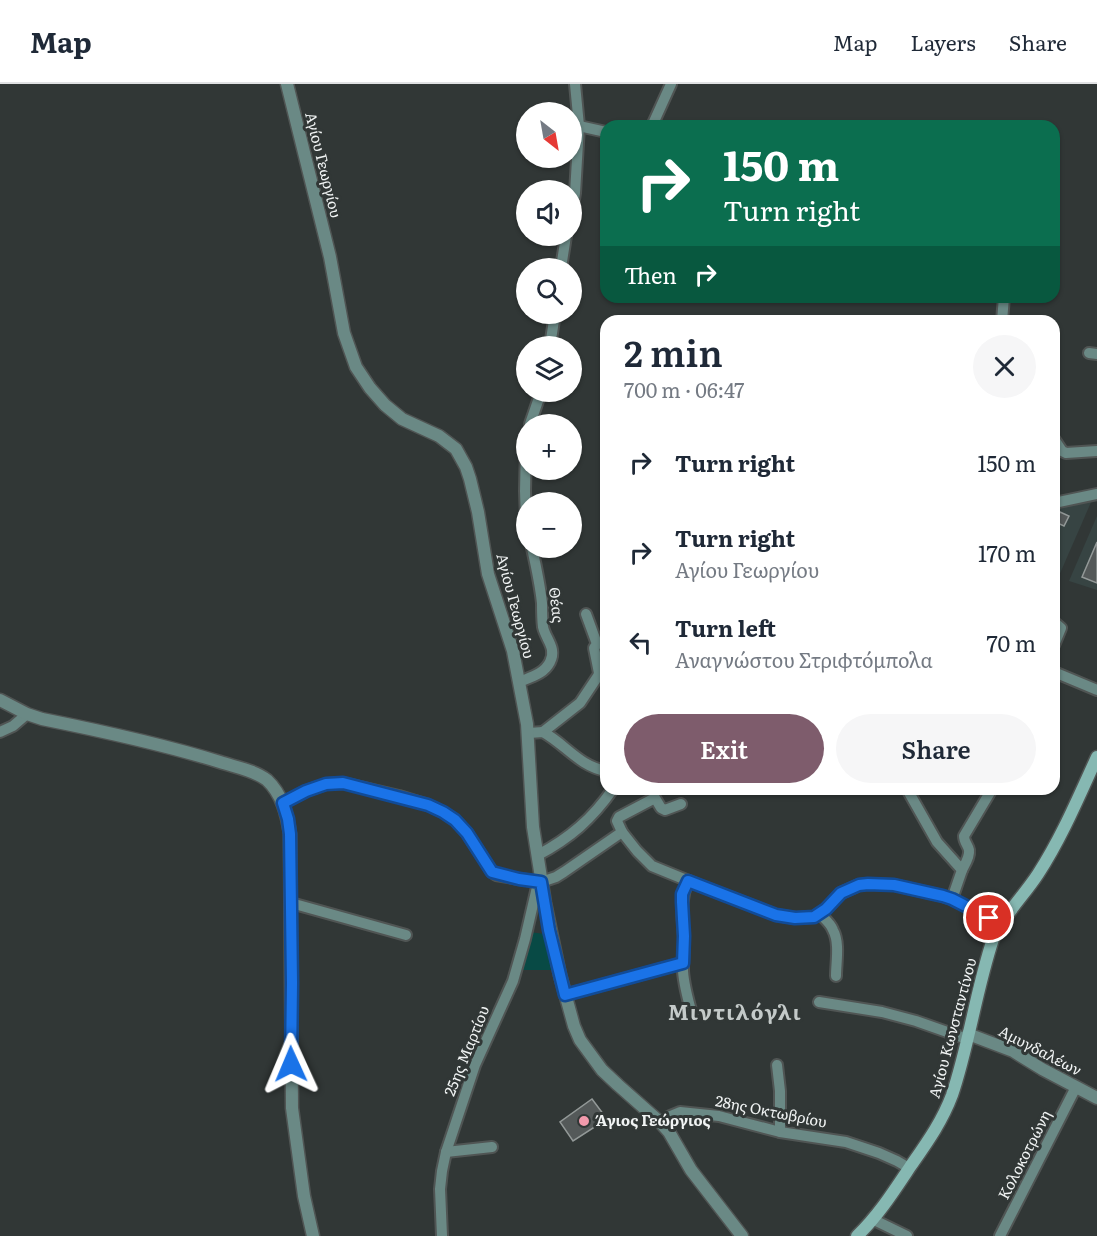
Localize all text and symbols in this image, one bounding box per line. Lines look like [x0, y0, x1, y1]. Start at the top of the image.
text: Map [30, 20, 92, 62]
text: Map [833, 26, 878, 57]
text: Layers [911, 26, 976, 57]
text: Share [1009, 26, 1067, 57]
north arrow [516, 102, 582, 168]
map controls [516, 102, 582, 558]
street label: Αγίου Γεωργίου [300, 109, 349, 220]
text: 150 m [723, 132, 839, 194]
icon: right [624, 144, 702, 222]
button: sound [516, 180, 582, 246]
text: Turn right [723, 189, 860, 229]
button: search [516, 258, 582, 324]
text: Then [624, 258, 677, 291]
icon: right [689, 258, 722, 291]
text: 2 min [624, 325, 723, 378]
button: close [973, 335, 1036, 398]
button: layers [516, 336, 582, 402]
text: 700 m · 06:47 [624, 374, 744, 404]
button: + [516, 414, 582, 480]
icon: right [624, 446, 657, 479]
text: Turn right [675, 446, 795, 479]
text: 150 m [977, 446, 1036, 479]
button: − [516, 492, 582, 558]
text: Turn right [675, 521, 795, 554]
icon: right [624, 536, 657, 569]
text: 170 m [978, 536, 1036, 569]
street label: Αγίου Γεωργίου [491, 550, 542, 661]
text: Αγίου Γεωργίου [675, 554, 819, 584]
street label: Θέας [544, 586, 571, 624]
text: Turn left [675, 611, 776, 644]
icon: left [624, 626, 657, 659]
text: 70 m [986, 626, 1036, 659]
text: Αναγνώστου Στριφτόμπολα [675, 644, 933, 674]
button: Exit [624, 714, 824, 783]
button: Share [836, 714, 1036, 783]
pin [963, 892, 1014, 943]
icon: arrive [972, 901, 1005, 934]
street label: Αγίου Κωνσταντίνου [922, 955, 981, 1100]
district label: Μιντιλόγλι [668, 995, 802, 1026]
street label: 25ης Μαρτίου [437, 1002, 494, 1099]
street label: Αμυγδαλέων [995, 1019, 1086, 1081]
position arrow [259, 1032, 323, 1096]
street label: 28ης Οκτωβρίου [714, 1088, 829, 1133]
street label: Κολοκοτρώνη [991, 1106, 1056, 1203]
place label: Άγιος Γεώργιος [595, 1108, 711, 1131]
marker: Άγιος Γεώργιος [577, 1114, 591, 1128]

